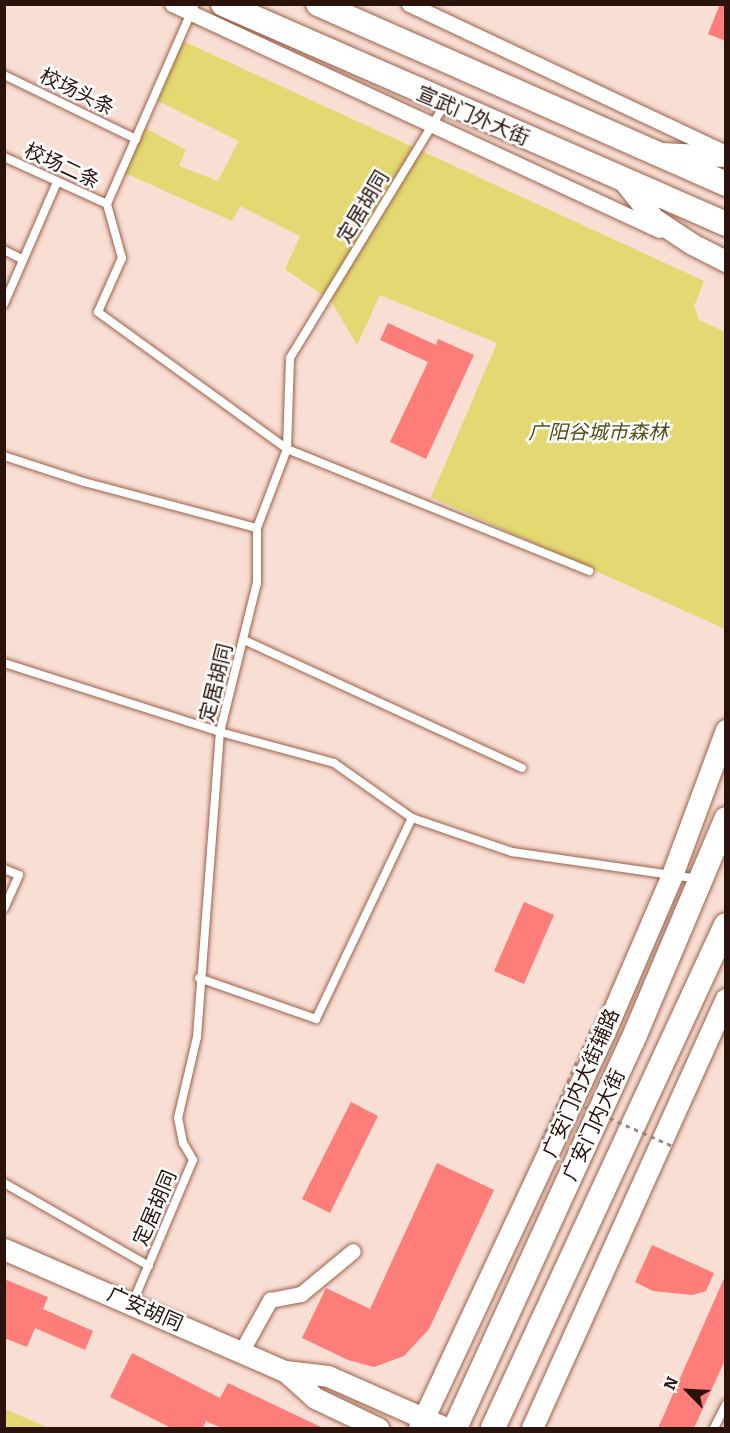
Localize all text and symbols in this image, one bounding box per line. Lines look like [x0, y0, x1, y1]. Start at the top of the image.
street label: 校场头条 [36, 64, 118, 120]
street label: 宣武门外大街 [413, 82, 533, 150]
street label: 校场二条 [21, 138, 103, 194]
street label: 定居胡同 [332, 167, 394, 247]
park label: 广阳谷城市森林 [528, 420, 668, 444]
street label: 定居胡同 [195, 641, 237, 725]
street label: 广安门内大街辅路 [537, 1005, 625, 1161]
street label: 广安门内大街 [558, 1066, 630, 1184]
street label: 定居胡同 [128, 1166, 182, 1250]
street label: 广安胡同 [104, 1282, 186, 1336]
north arrow [658, 1361, 718, 1421]
text: N [660, 1374, 682, 1393]

